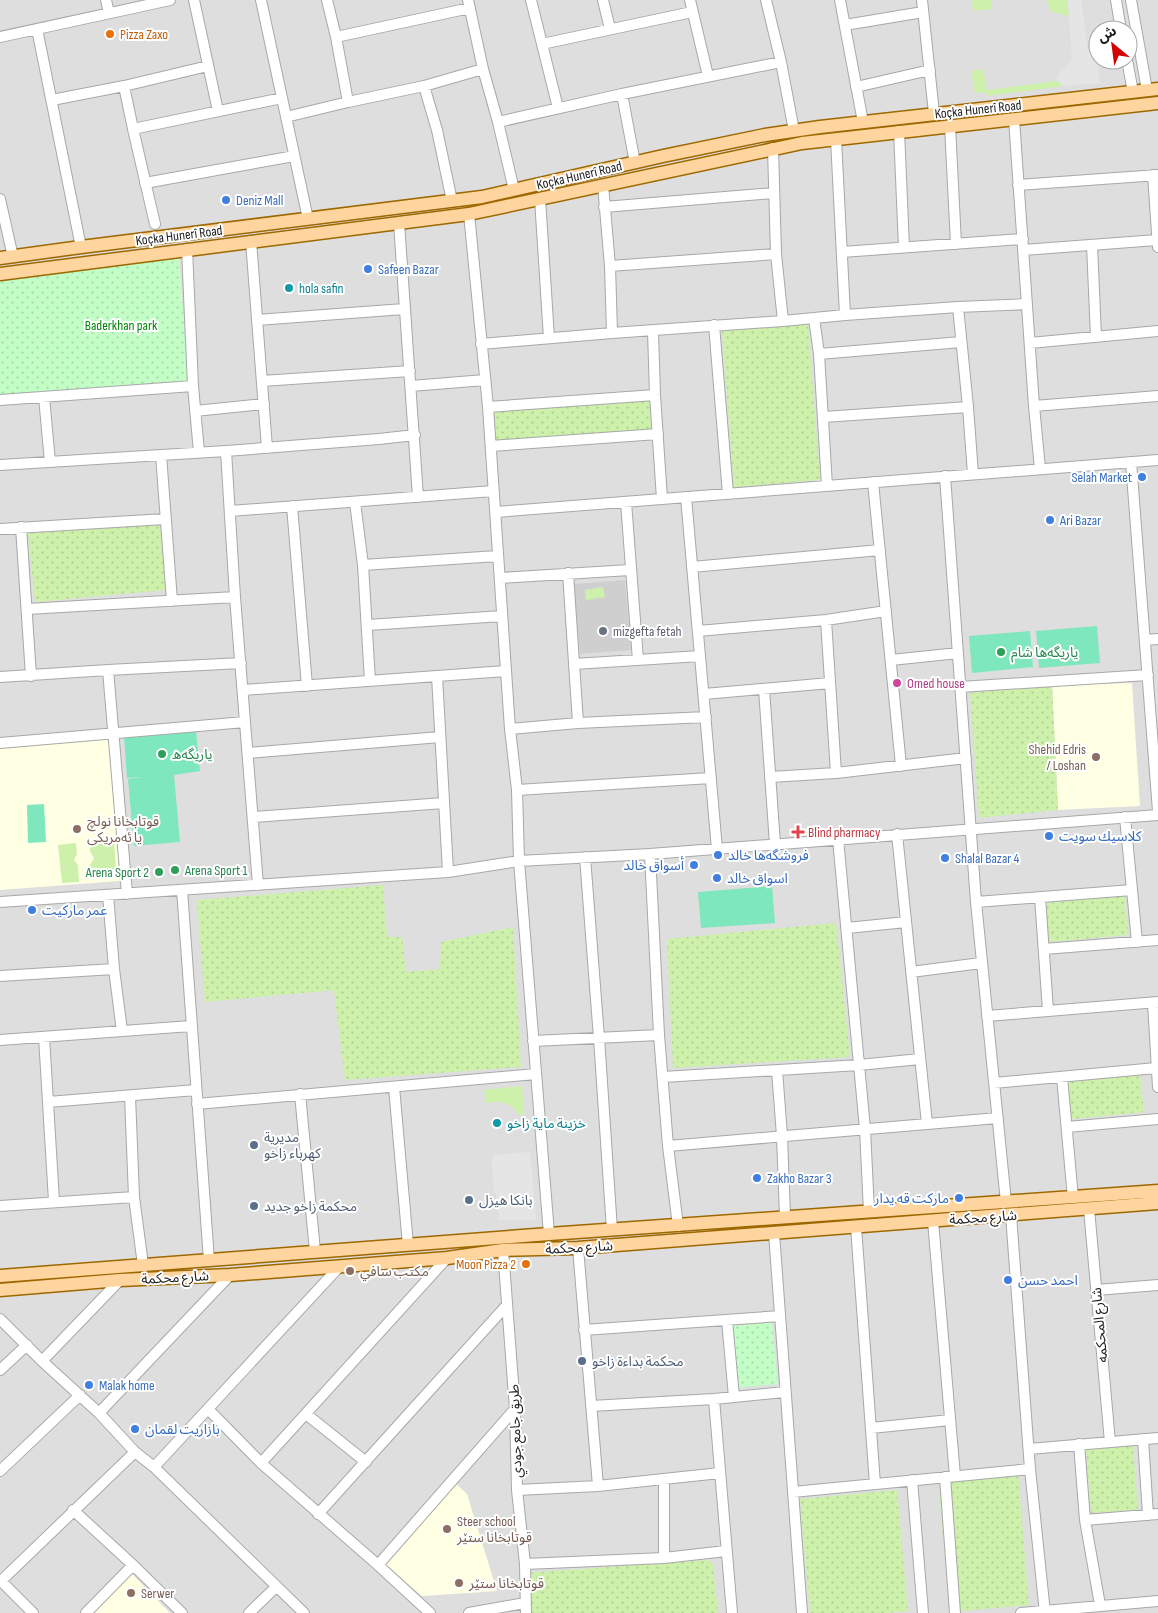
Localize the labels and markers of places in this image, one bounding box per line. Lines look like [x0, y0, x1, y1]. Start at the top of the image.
place label: Pizza Zaxo [120, 26, 168, 43]
marker: Pizza Zaxo [104, 28, 116, 40]
place label: Deniz Mall [236, 192, 283, 209]
marker: Deniz Mall [220, 194, 232, 206]
place label: Safeen Bazar [378, 261, 439, 278]
marker: Safeen Bazar [362, 263, 374, 275]
place label: hola safin [299, 280, 344, 297]
marker: hola safin [283, 282, 295, 294]
place label: Selah Market [1071, 469, 1132, 486]
marker: Selah Market [1136, 471, 1148, 483]
place label: Ari Bazar [1059, 512, 1101, 529]
marker: Ari Bazar [1044, 514, 1056, 526]
place label: mizgefta fetah [613, 623, 682, 640]
marker: mizgefta fetah [597, 625, 609, 637]
place label: ياريگه‌ها شام [1011, 644, 1078, 663]
marker: ياريگه‌ها شام [995, 646, 1007, 658]
place label: Omed house [907, 675, 965, 692]
marker: Omed house [891, 677, 903, 689]
place label: Shehid Edris / Loshan [1029, 741, 1086, 774]
place label: یاریگه‌ه [172, 746, 213, 763]
marker: یاریگه‌ه [156, 748, 168, 760]
marker: Shehid Edris / Loshan [1090, 751, 1102, 763]
place label: قوتابخانا نولچ يا ئەمريكى [87, 813, 159, 846]
marker: قوتابخانا نولچ يا ئەمريكى [71, 823, 83, 835]
place label: Blind pharmacy [808, 824, 881, 841]
marker: Blind pharmacy [792, 826, 804, 838]
place label: كلاسيك سويت [1059, 828, 1142, 845]
marker: كلاسيك سويت [1043, 830, 1055, 842]
place label: فروشگەها خالد [728, 847, 809, 864]
marker: فروشگەها خالد [712, 849, 724, 861]
place label: Shalal Bazar 4 [955, 850, 1020, 867]
marker: Shalal Bazar 4 [939, 852, 951, 864]
place label: أسواق خالد [623, 856, 684, 874]
marker: أسواق خالد [688, 859, 700, 871]
place label: Arena Sport 1 [184, 862, 248, 879]
place label: Arena Sport 2 [85, 864, 149, 881]
marker: Arena Sport 1 [169, 864, 181, 876]
marker: Arena Sport 2 [153, 866, 165, 878]
place label: اسواق خالد [727, 870, 788, 887]
marker: اسواق خالد [711, 872, 723, 884]
place label: عمر ماركيت [42, 902, 107, 919]
marker: عمر ماركيت [26, 904, 38, 916]
place label: خزينة ماية زاخو [507, 1115, 586, 1132]
marker: خزينة ماية زاخو [491, 1117, 503, 1129]
place label: مديرية كهرباء زاخو [264, 1129, 321, 1162]
marker: مديرية كهرباء زاخو [248, 1139, 260, 1151]
place label: Zakho Bazar 3 [767, 1170, 832, 1187]
marker: Zakho Bazar 3 [751, 1172, 763, 1184]
place label: ماركت قه يدار [873, 1190, 949, 1207]
place label: بانکا هیزل [479, 1192, 533, 1209]
marker: ماركت قه يدار [953, 1192, 965, 1204]
marker: بانکا هیزل [463, 1194, 475, 1206]
place label: محكمة زاخو جديد [264, 1198, 357, 1215]
marker: محكمة زاخو جديد [248, 1200, 260, 1212]
place label: Moon Pizza 2 [456, 1256, 516, 1273]
marker: Moon Pizza 2 [520, 1258, 532, 1270]
place label: مكتب سافي [360, 1263, 429, 1282]
marker: مكتب سافي [344, 1265, 356, 1277]
place label: احمد حسن [1018, 1272, 1078, 1289]
marker: احمد حسن [1002, 1274, 1014, 1286]
place label: محكمة بداءة زاخو [592, 1353, 684, 1370]
marker: محكمة بداءة زاخو [576, 1355, 588, 1367]
place label: Malak home [99, 1377, 155, 1394]
marker: Malak home [83, 1379, 95, 1391]
place label: بازاريت لقمان [145, 1421, 220, 1438]
marker: بازاريت لقمان [129, 1423, 141, 1435]
place label: Steer school قوتابخانا ستێر [456, 1513, 532, 1546]
marker: Steer school قوتابخانا ستێر [441, 1523, 453, 1535]
place label: قوتابخانا ستێر [468, 1575, 544, 1592]
marker: قوتابخانا ستێر [453, 1577, 465, 1589]
place label: Serwer [141, 1585, 174, 1602]
marker: Serwer [125, 1587, 137, 1599]

